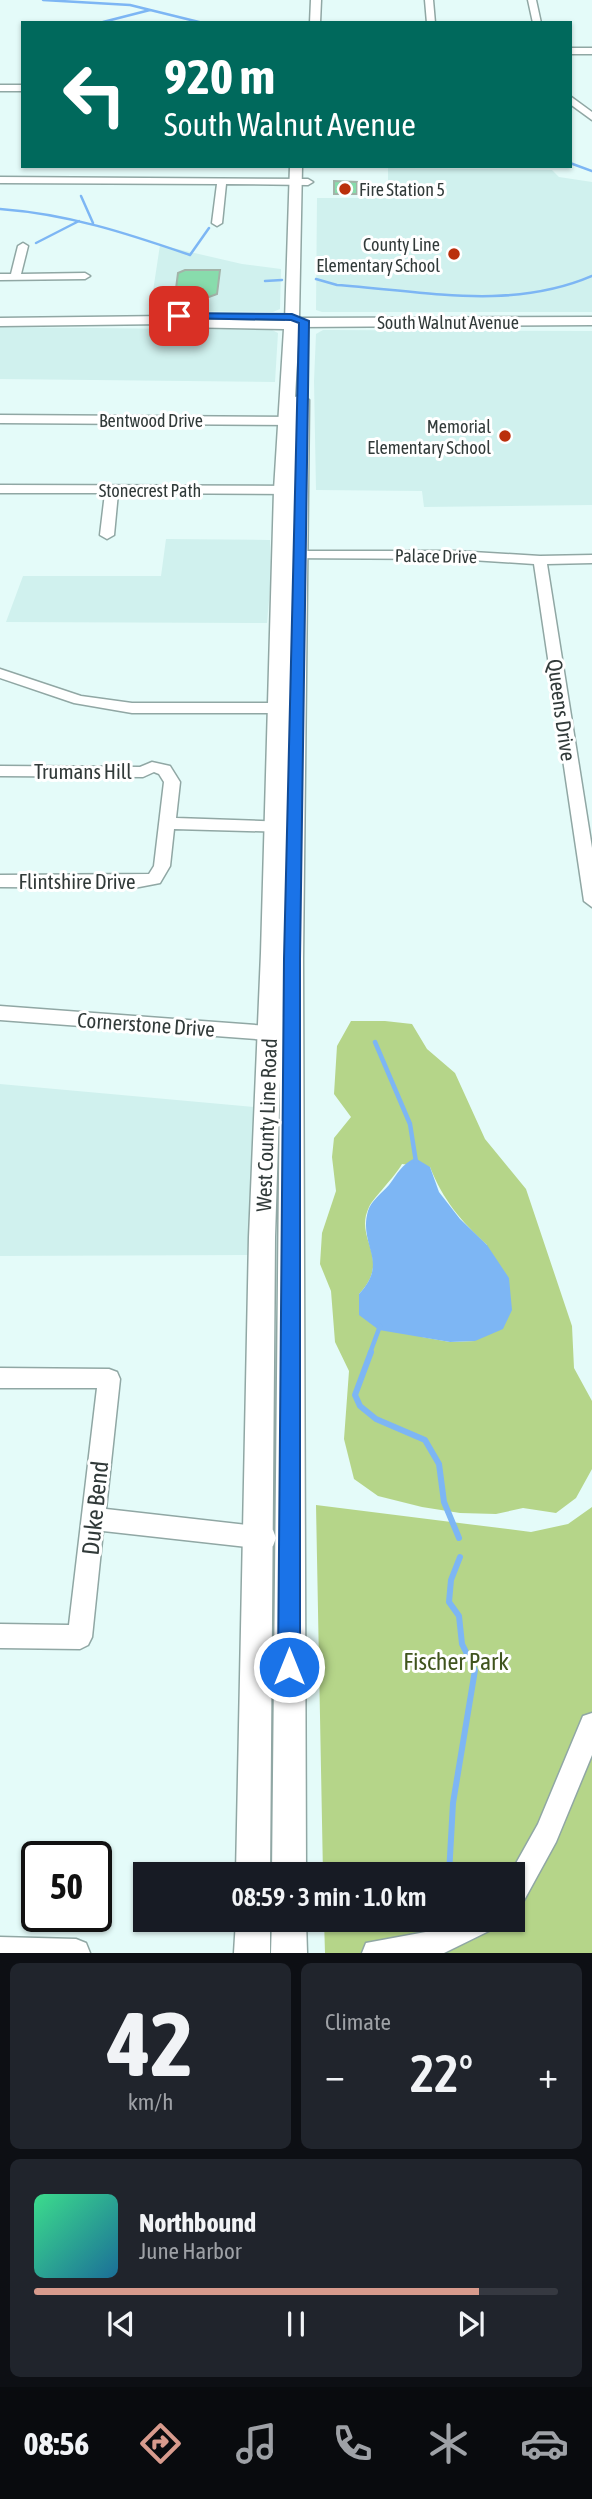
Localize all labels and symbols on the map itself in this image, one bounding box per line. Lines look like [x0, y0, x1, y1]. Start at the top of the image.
place label: Fire Station 5 [359, 179, 445, 200]
marker: Fire Station 5 [337, 181, 353, 197]
place label: County Line Elementary School [316, 234, 440, 276]
marker: County Line Elementary School [446, 246, 462, 262]
pin [149, 286, 209, 346]
street label: South Walnut Avenue [377, 312, 519, 333]
street label: Bentwood Drive [99, 410, 203, 431]
place label: Memorial Elementary School [367, 416, 491, 458]
marker: Memorial Elementary School [497, 428, 513, 444]
street label: Stonecrest Path [99, 480, 201, 501]
street label: Palace Drive [395, 545, 477, 567]
street label: Queens Drive [543, 658, 581, 762]
street label: Trumans Hill [34, 759, 132, 783]
street label: Flintshire Drive [19, 869, 135, 893]
street label: Cornerstone Drive [76, 1007, 216, 1041]
street label: West County Line Road [251, 1038, 281, 1212]
street label: Duke Bend [77, 1460, 113, 1556]
position arrow [252, 1630, 326, 1704]
park label: Fischer Park [403, 1648, 509, 1675]
speed limit sign: 50 [21, 1841, 112, 1932]

